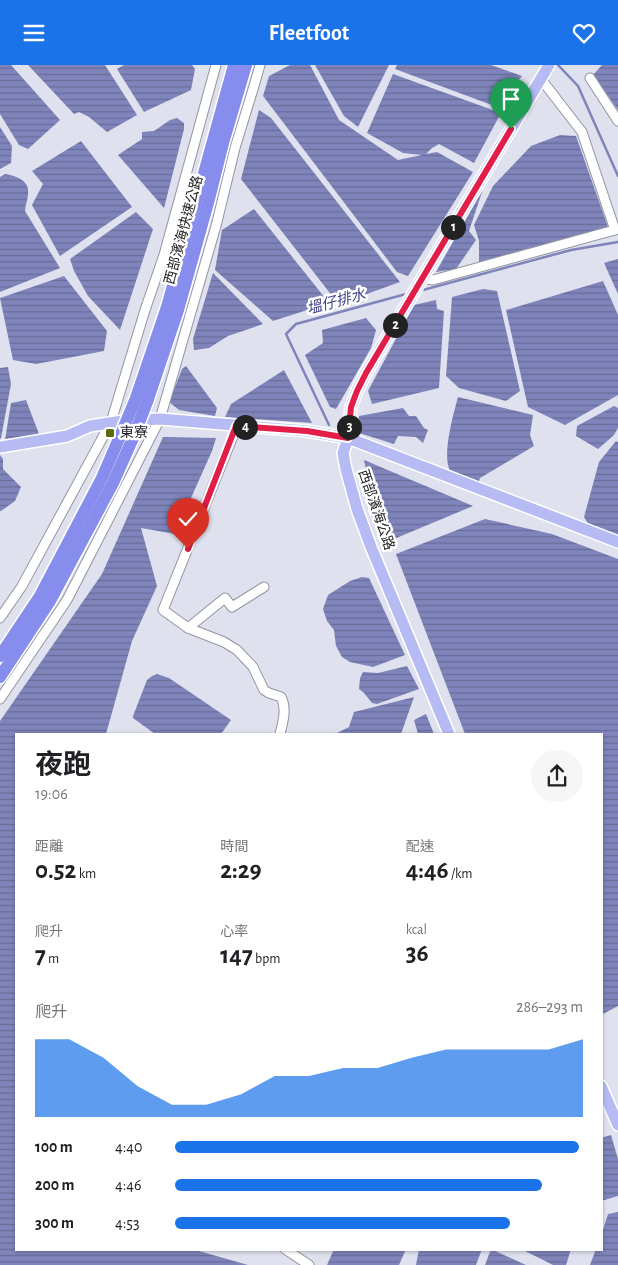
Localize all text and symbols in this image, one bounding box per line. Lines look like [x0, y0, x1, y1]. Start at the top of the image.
icon: menu [20, 19, 48, 47]
icon: heart [570, 19, 598, 47]
text: Fleetfoot [269, 22, 349, 44]
pin [490, 78, 532, 129]
icon: arrive [497, 85, 525, 113]
street label: 西部濱海快速公路 [161, 174, 205, 286]
pin: 1 [440, 215, 466, 239]
text: 1 [451, 220, 456, 234]
water label: 塭仔排水 [305, 286, 368, 317]
pin: 2 [382, 313, 408, 337]
text: 2 [392, 318, 399, 332]
pin: 4 [232, 415, 258, 439]
pin: 3 [336, 415, 362, 439]
text: 4 [242, 420, 249, 434]
text: 3 [346, 420, 353, 434]
place label: 東寮 [120, 424, 148, 440]
marker: 東寮 [104, 427, 116, 439]
street label: 西部濱海公路 [356, 468, 397, 552]
pin [167, 498, 209, 549]
icon: check [174, 505, 202, 533]
button: share [531, 750, 583, 802]
text: 夜跑 [35, 752, 91, 780]
text: 19:06 [35, 786, 68, 802]
text: 距離 [35, 840, 63, 854]
text: 時間 [220, 840, 248, 854]
text: 配速 [406, 840, 434, 854]
text: 0.52 [35, 858, 76, 883]
text: 2:29 [220, 858, 262, 883]
text: 4:46 [406, 858, 449, 883]
text: km [76, 867, 96, 881]
text: /km [449, 867, 473, 881]
text: kcal [406, 923, 427, 937]
text: 爬升 [35, 925, 63, 939]
text: 心率 [220, 925, 248, 939]
text: 36 [406, 941, 429, 966]
text: 7 [35, 943, 46, 968]
text: 147 [220, 943, 253, 968]
text: m [46, 952, 59, 966]
text: bpm [253, 952, 280, 966]
text: 286–293 m [516, 999, 583, 1015]
text: 爬升 [35, 1004, 67, 1020]
text: 100 m [35, 1139, 73, 1155]
text: 4:40 [115, 1139, 143, 1155]
text: 200 m [35, 1177, 75, 1193]
text: 4:46 [115, 1177, 142, 1193]
text: 300 m [35, 1215, 74, 1231]
text: 4:53 [115, 1215, 140, 1231]

